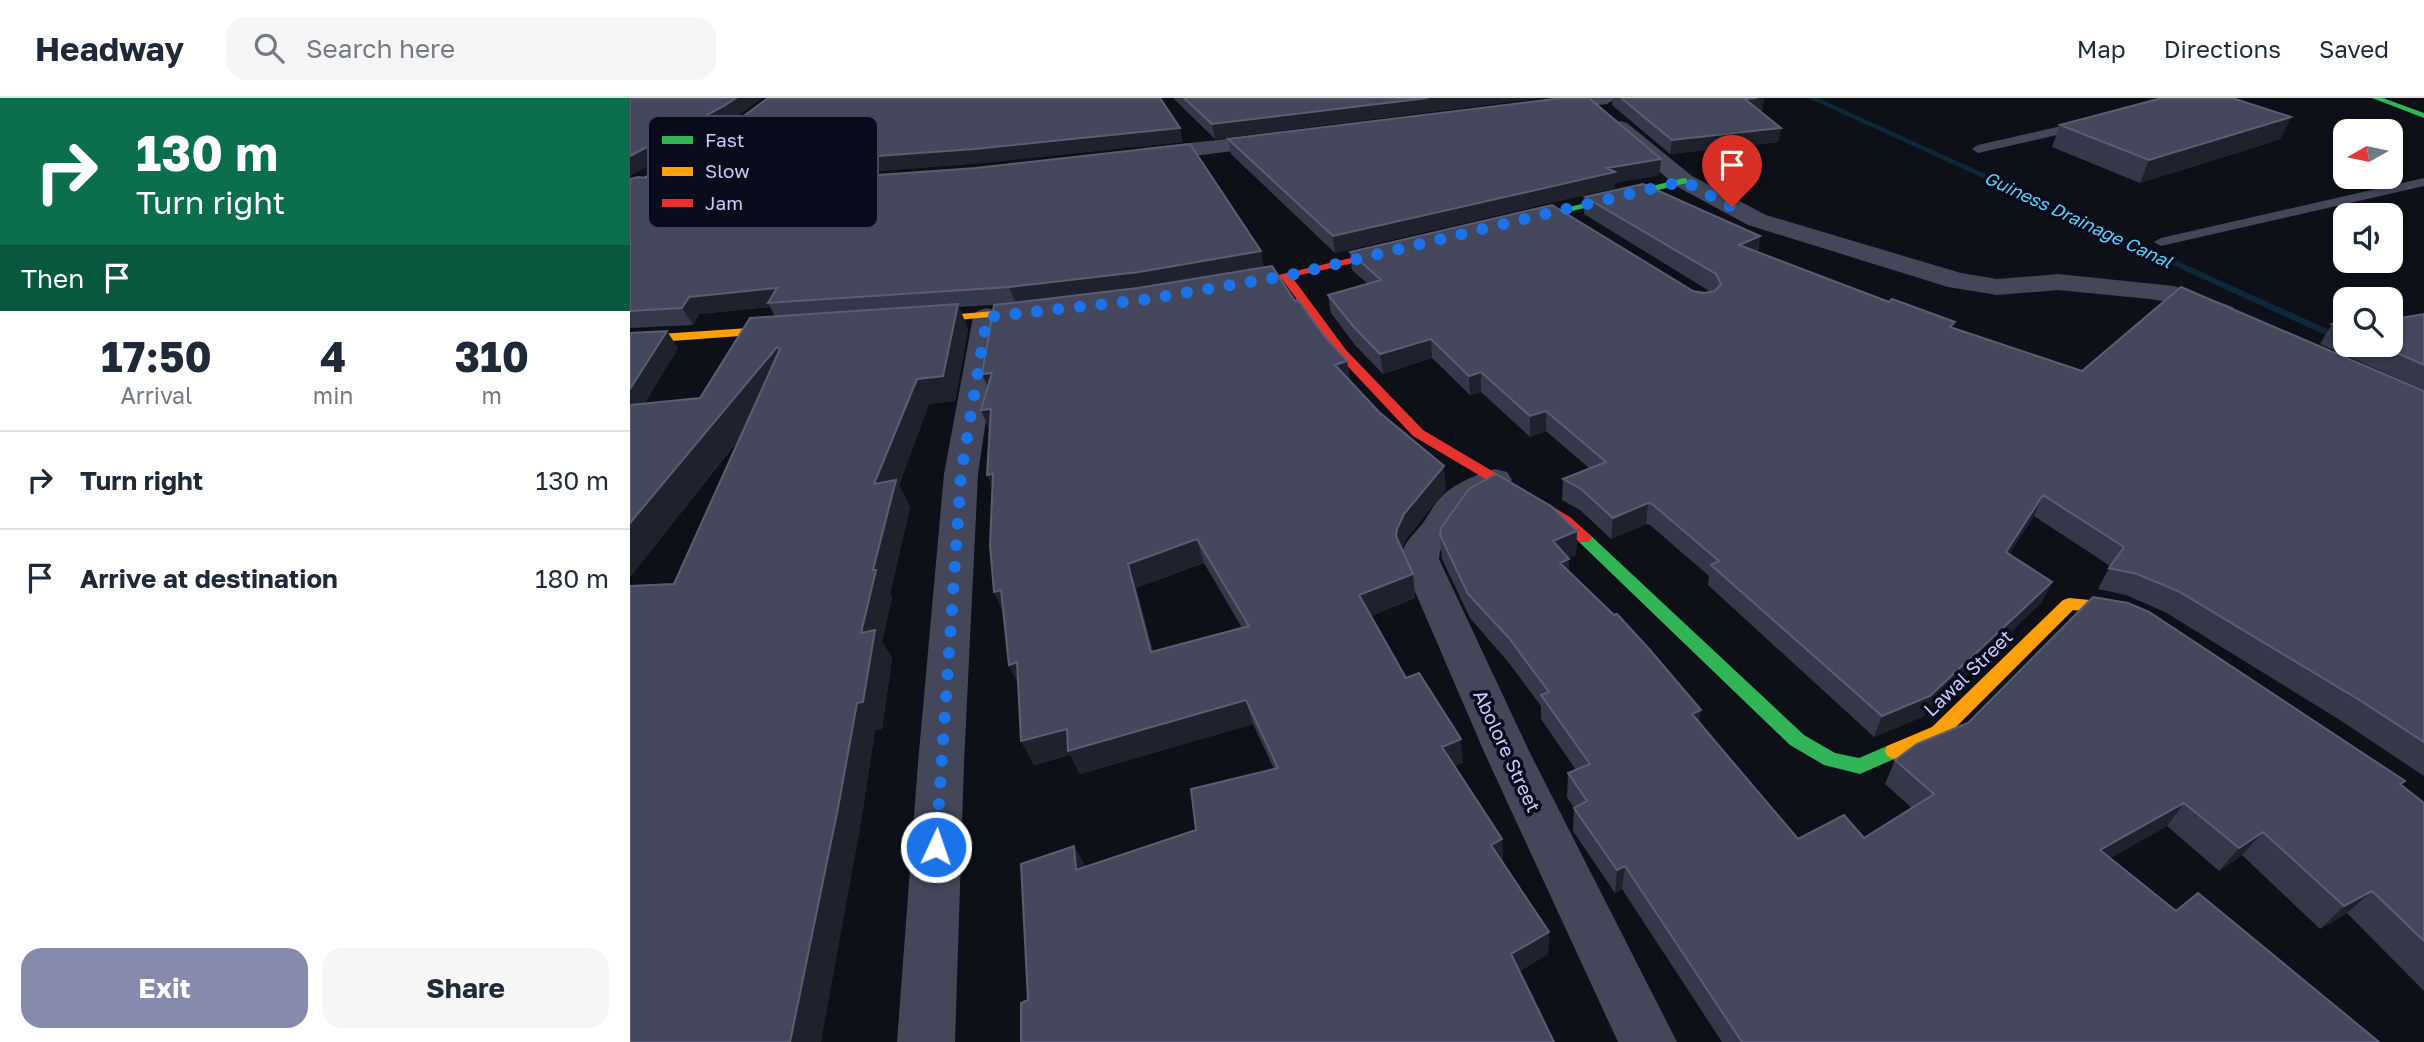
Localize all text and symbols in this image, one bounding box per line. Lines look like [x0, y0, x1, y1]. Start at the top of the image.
search box [226, 17, 716, 80]
text: Headway [35, 29, 184, 68]
icon: search [250, 29, 288, 67]
text: Search here [306, 33, 455, 64]
text: Map [2077, 34, 2126, 63]
text: Directions [2164, 34, 2281, 63]
text: Saved [2319, 34, 2389, 63]
legend [648, 116, 878, 228]
north arrow [2333, 119, 2403, 189]
map controls [2333, 119, 2403, 357]
text: 130 m [136, 123, 278, 182]
icon: right [21, 126, 112, 217]
text: Fast [705, 128, 744, 151]
pin [1702, 135, 1762, 207]
icon: arrive [1713, 146, 1751, 184]
text: Slow [705, 159, 750, 182]
water label: Guiness Drainage Canal [1981, 166, 2177, 273]
text: Turn right [136, 183, 285, 221]
text: Jam [705, 191, 743, 214]
button: sound [2333, 203, 2403, 273]
icon: arrive [98, 259, 136, 297]
text: Then [21, 263, 84, 294]
button: search [2333, 287, 2403, 357]
text: 17:50 [101, 331, 212, 381]
text: 4 [320, 331, 346, 381]
text: 310 [454, 331, 529, 381]
text: Arrival [120, 381, 192, 409]
text: min [313, 381, 354, 409]
text: m [482, 381, 502, 409]
icon: right [21, 461, 59, 499]
text: Turn right [80, 465, 203, 496]
text: 130 m [536, 465, 609, 496]
icon: arrive [21, 559, 59, 597]
text: Arrive at destination [80, 563, 338, 594]
text: 180 m [535, 563, 609, 594]
street label: Lawal Street [1919, 625, 2017, 721]
street label: Abolore Street [1469, 686, 1546, 816]
position arrow [899, 810, 973, 884]
button: Exit [21, 948, 308, 1028]
button: Share [322, 948, 609, 1028]

